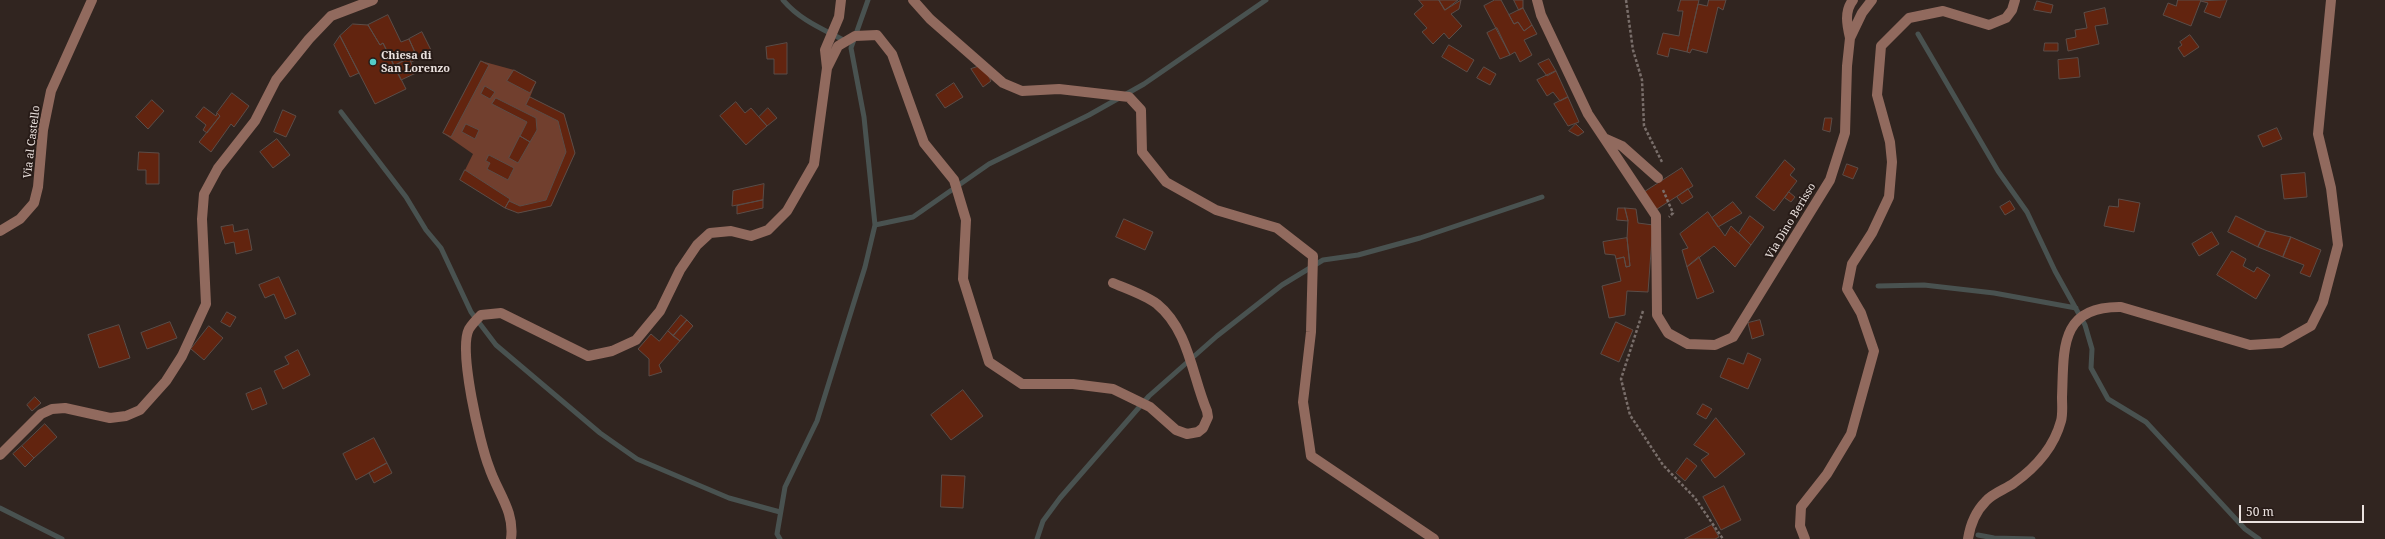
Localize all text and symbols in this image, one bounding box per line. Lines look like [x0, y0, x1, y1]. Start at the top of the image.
place label: Chiesa di San Lorenzo [381, 49, 450, 75]
marker: Chiesa di San Lorenzo [368, 57, 378, 67]
street label: Via al Castello [21, 105, 43, 179]
street label: Via Dino Berisso [1763, 181, 1819, 261]
scale bar [2241, 497, 2366, 523]
text: 50 m [2246, 503, 2274, 520]

